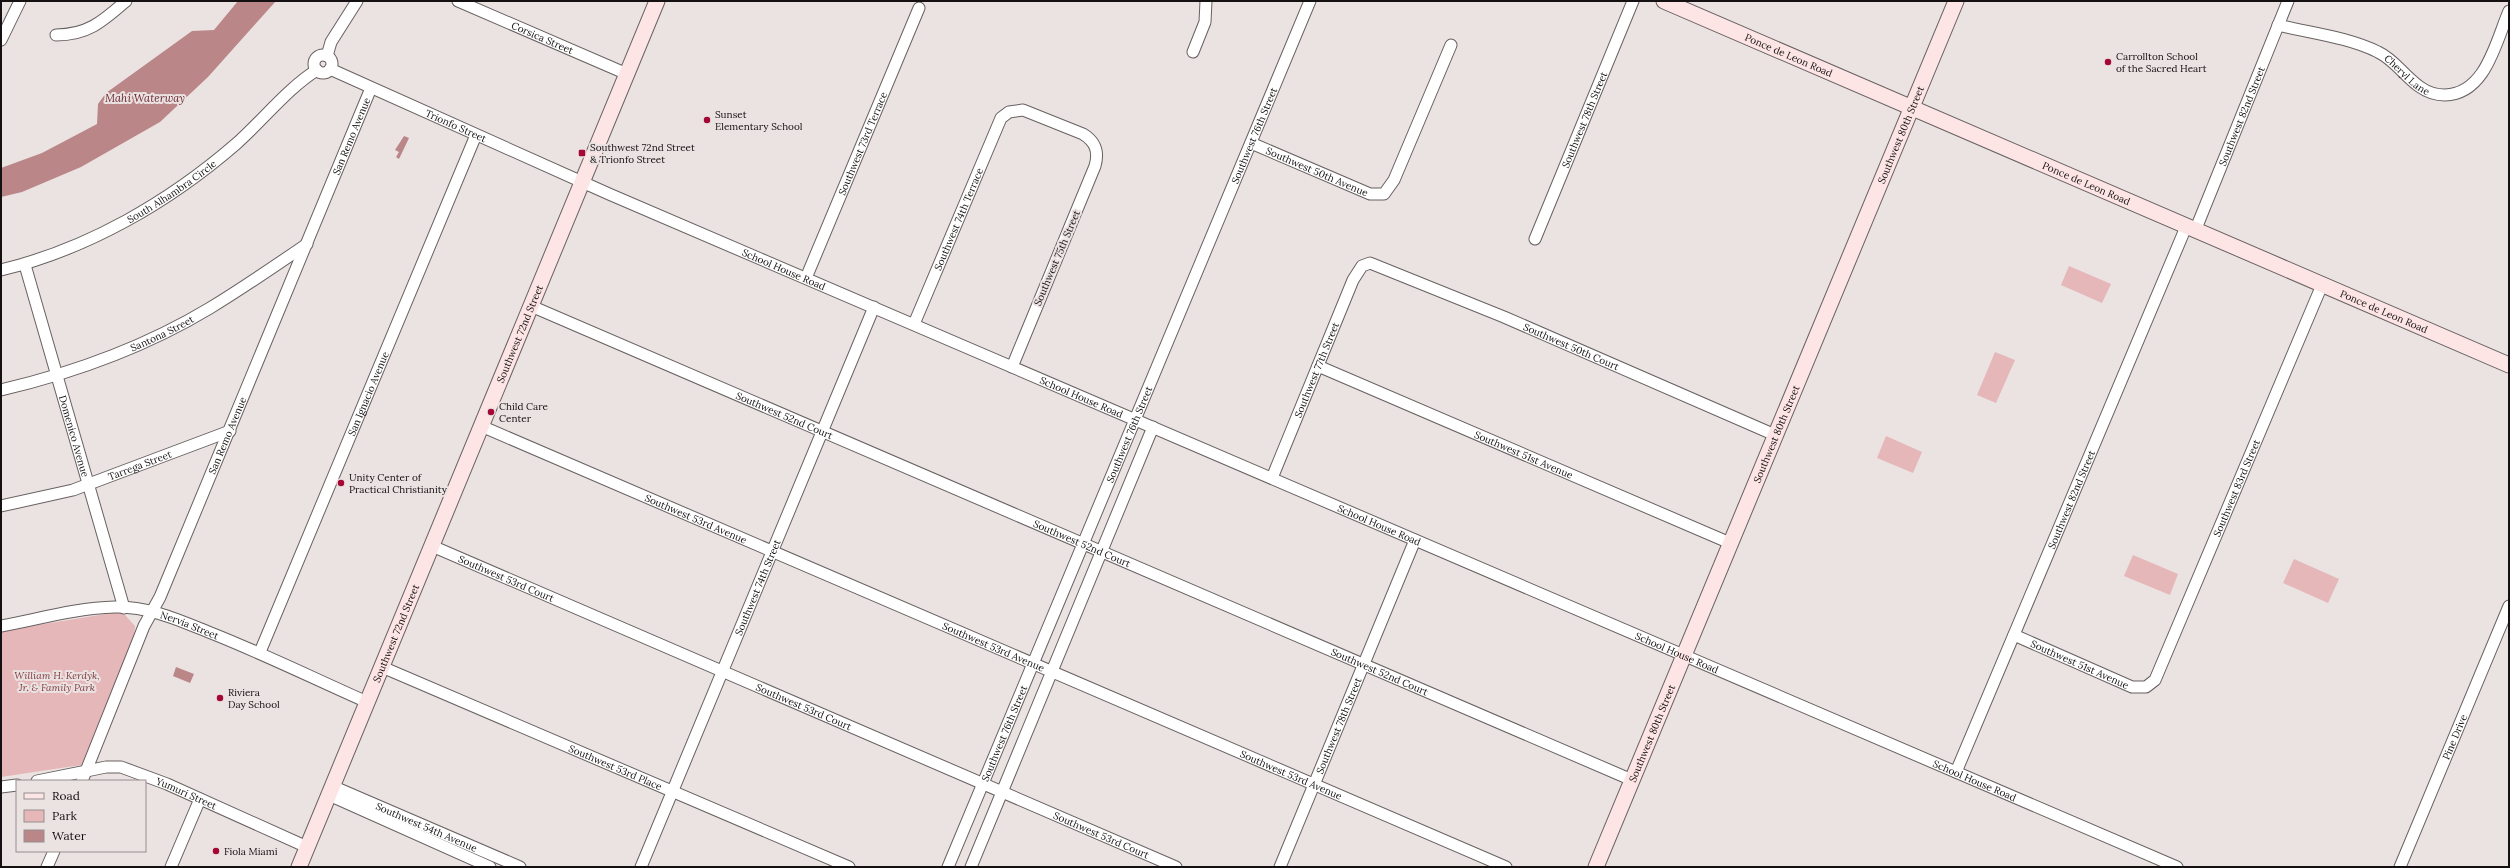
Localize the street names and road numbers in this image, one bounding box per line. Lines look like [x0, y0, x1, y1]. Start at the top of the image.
street label: Corsica Street [510, 18, 576, 57]
street label: Ponce de Leon Road [1743, 30, 1835, 79]
street label: Cheryl Lane [2382, 51, 2432, 98]
street label: Southwest 82nd Street [2216, 64, 2267, 168]
street label: Southwest 78th Street [1559, 70, 1610, 170]
street label: Southwest 80th Street [1874, 84, 1927, 186]
street label: Southwest 76th Street [1228, 85, 1280, 185]
street label: Southwest 73rd Terrace [835, 89, 890, 197]
street label: San Remo Avenue [329, 95, 373, 177]
street label: Trionfo Street [423, 106, 489, 145]
street label: Southwest 50th Avenue [1264, 144, 1371, 199]
street label: South Alhambra Circle [125, 156, 219, 226]
street label: Ponce de Leon Road [2041, 158, 2132, 208]
street label: Southwest 74th Terrace [931, 165, 986, 272]
street label: Southwest 75th Street [1031, 208, 1083, 308]
street label: School House Road [740, 245, 828, 293]
street label: Southwest 72nd Street [493, 283, 546, 385]
street label: Ponce de Leon Road [2338, 287, 2430, 336]
street label: Santona Street [128, 312, 196, 354]
street label: Southwest 77th Street [1291, 320, 1342, 419]
street label: Southwest 50th Court [1521, 320, 1621, 373]
street label: San Ignacio Avenue [345, 349, 392, 438]
street label: School House Road [1038, 373, 1125, 420]
street label: Southwest 80th Street [1750, 383, 1802, 485]
street label: Southwest 76th Street [1103, 384, 1155, 484]
street label: Southwest 52nd Court [734, 389, 835, 442]
street label: Domenico Avenue [56, 394, 92, 479]
street label: San Remo Avenue [205, 394, 249, 476]
street label: Southwest 51st Avenue [1473, 428, 1576, 482]
street label: Southwest 83rd Street [2210, 437, 2263, 538]
street label: Tarrega Street [106, 447, 174, 483]
street label: Southwest 82nd Street [2045, 448, 2098, 551]
street label: Southwest 53rd Avenue [643, 491, 749, 546]
street label: School House Road [1336, 501, 1423, 548]
street label: Southwest 52nd Court [1032, 517, 1133, 570]
street label: Southwest 74th Street [732, 537, 783, 637]
street label: Southwest 53rd Court [457, 552, 556, 604]
street label: Southwest 72nd Street [370, 582, 422, 684]
street label: Nervia Street [159, 608, 221, 642]
street label: Southwest 53rd Avenue [941, 619, 1047, 674]
street label: School House Road [1633, 629, 1721, 676]
street label: Southwest 51st Avenue [2029, 637, 2132, 692]
street label: Southwest 52nd Court [1329, 645, 1430, 698]
street label: Southwest 78th Street [1313, 675, 1364, 776]
street label: Southwest 53rd Court [754, 680, 854, 733]
street label: Southwest 80th Street [1626, 682, 1678, 784]
street label: Southwest 76th Street [978, 683, 1030, 783]
street label: Pine Drive [2439, 712, 2470, 762]
street label: Southwest 53rd Place [567, 741, 665, 793]
street label: Southwest 53rd Avenue [1238, 747, 1345, 802]
street label: School House Road [1931, 757, 2018, 804]
street label: Yumuri Street [154, 774, 219, 812]
street label: Southwest 54th Avenue [374, 799, 480, 855]
street label: Southwest 53rd Court [1052, 808, 1151, 861]

